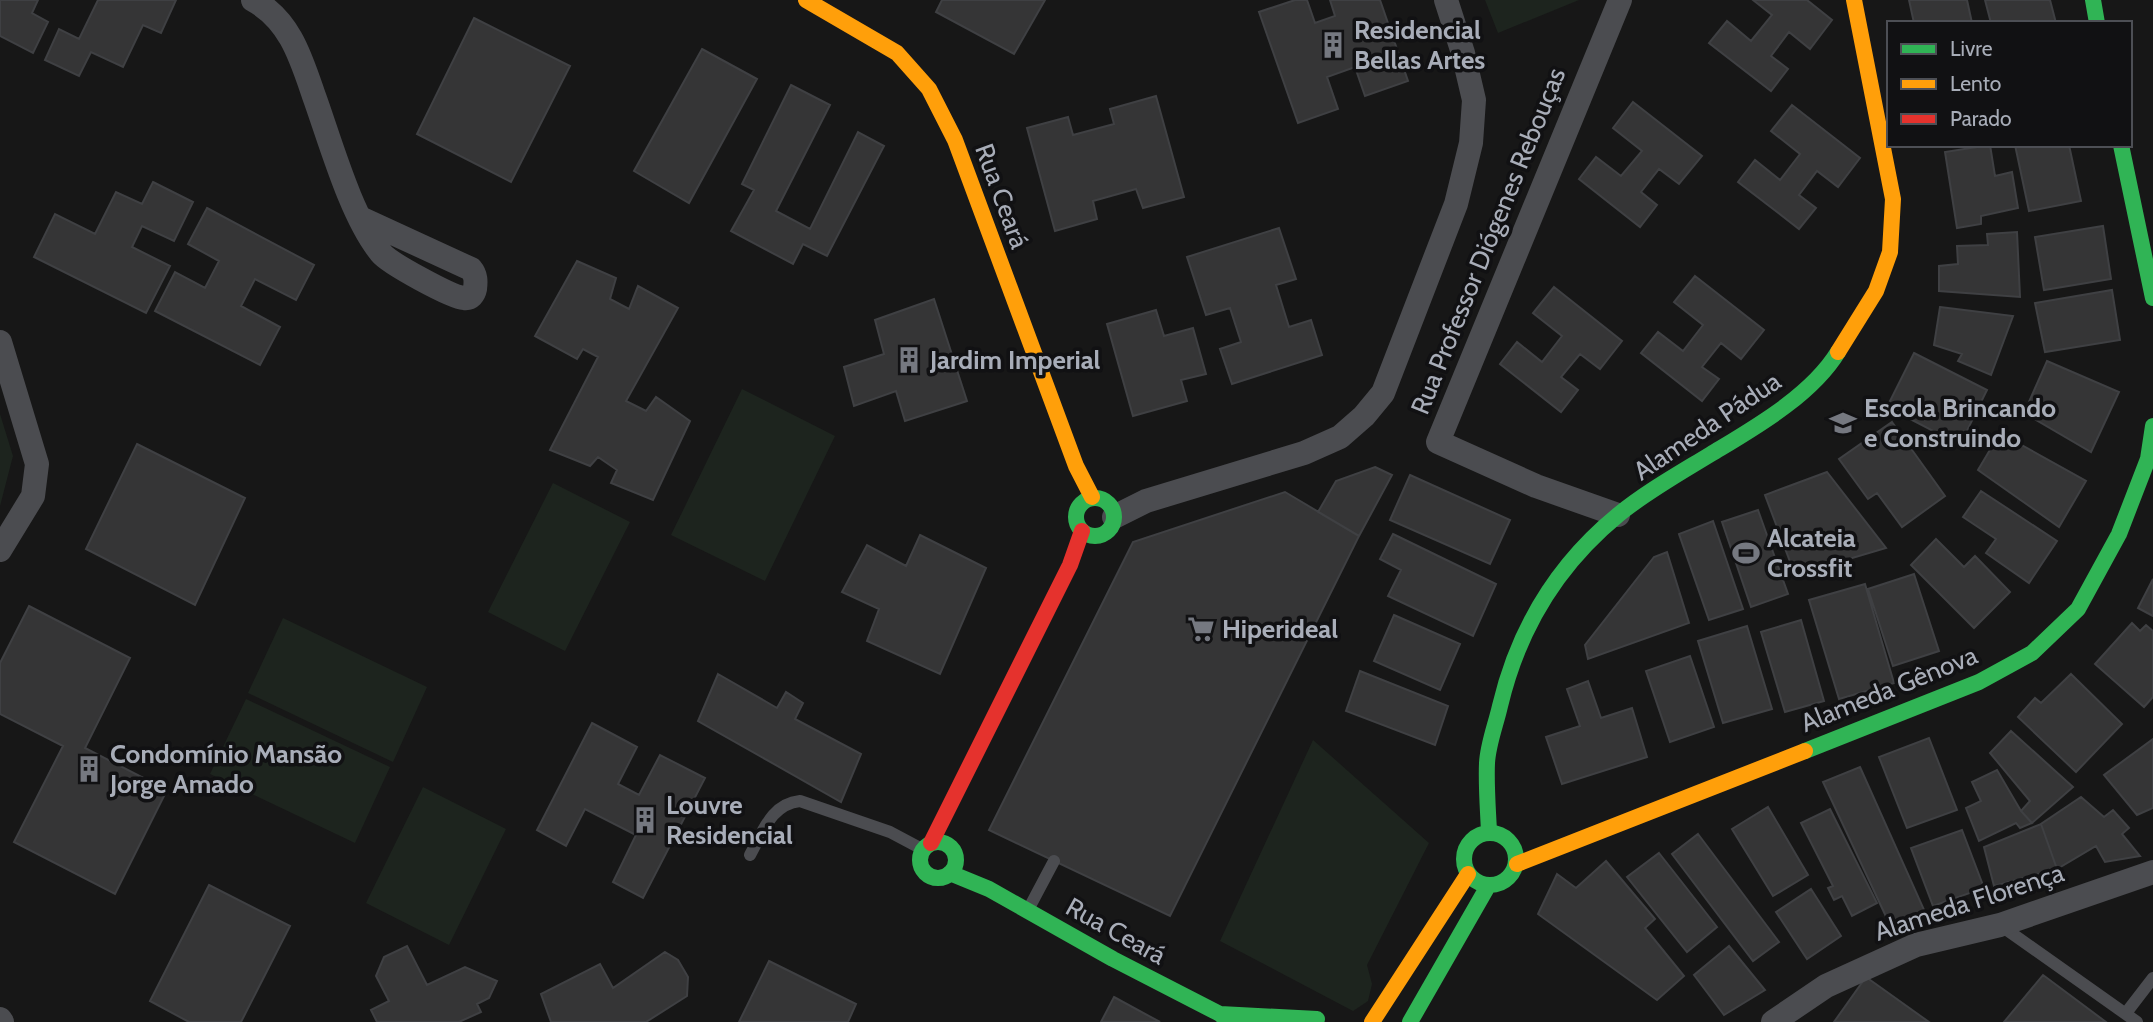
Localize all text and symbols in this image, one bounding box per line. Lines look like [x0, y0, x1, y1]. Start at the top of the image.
place label: Residencial Bellas Artes [1354, 14, 1485, 76]
legend [1887, 21, 2132, 147]
building icon: Residencial Bellas Artes [1318, 30, 1348, 60]
text: Livre [1950, 36, 1993, 61]
street label: Rua Professor Diógenes Rebouças [1404, 63, 1572, 419]
text: Lento [1950, 71, 2001, 96]
text: Parado [1950, 106, 2012, 131]
street label: Rua Ceará [968, 139, 1036, 253]
place label: Jardim Imperial [929, 344, 1101, 376]
building icon: Jardim Imperial [894, 345, 924, 375]
street label: Alameda Pádua [1627, 365, 1787, 487]
place label: Escola Brincando e Construindo [1864, 392, 2056, 454]
school or university icon: Escola Brincando e Construindo [1828, 408, 1858, 438]
place label: Alcateia Crossfit [1767, 522, 1856, 584]
sports icon: Alcateia Crossfit [1731, 538, 1761, 568]
place label: Hiperideal [1222, 613, 1338, 645]
supermarket icon: Hiperideal [1186, 614, 1216, 644]
street label: Alameda Gênova [1796, 639, 1982, 739]
place label: Condomínio Mansão Jorge Amado [109, 738, 342, 800]
building icon: Condomínio Mansão Jorge Amado [74, 754, 104, 784]
place label: Louvre Residencial [666, 789, 793, 851]
building icon: Louvre Residencial [630, 805, 660, 835]
street label: Alameda Florença [1870, 856, 2068, 948]
street label: Rua Ceará [1060, 891, 1172, 972]

